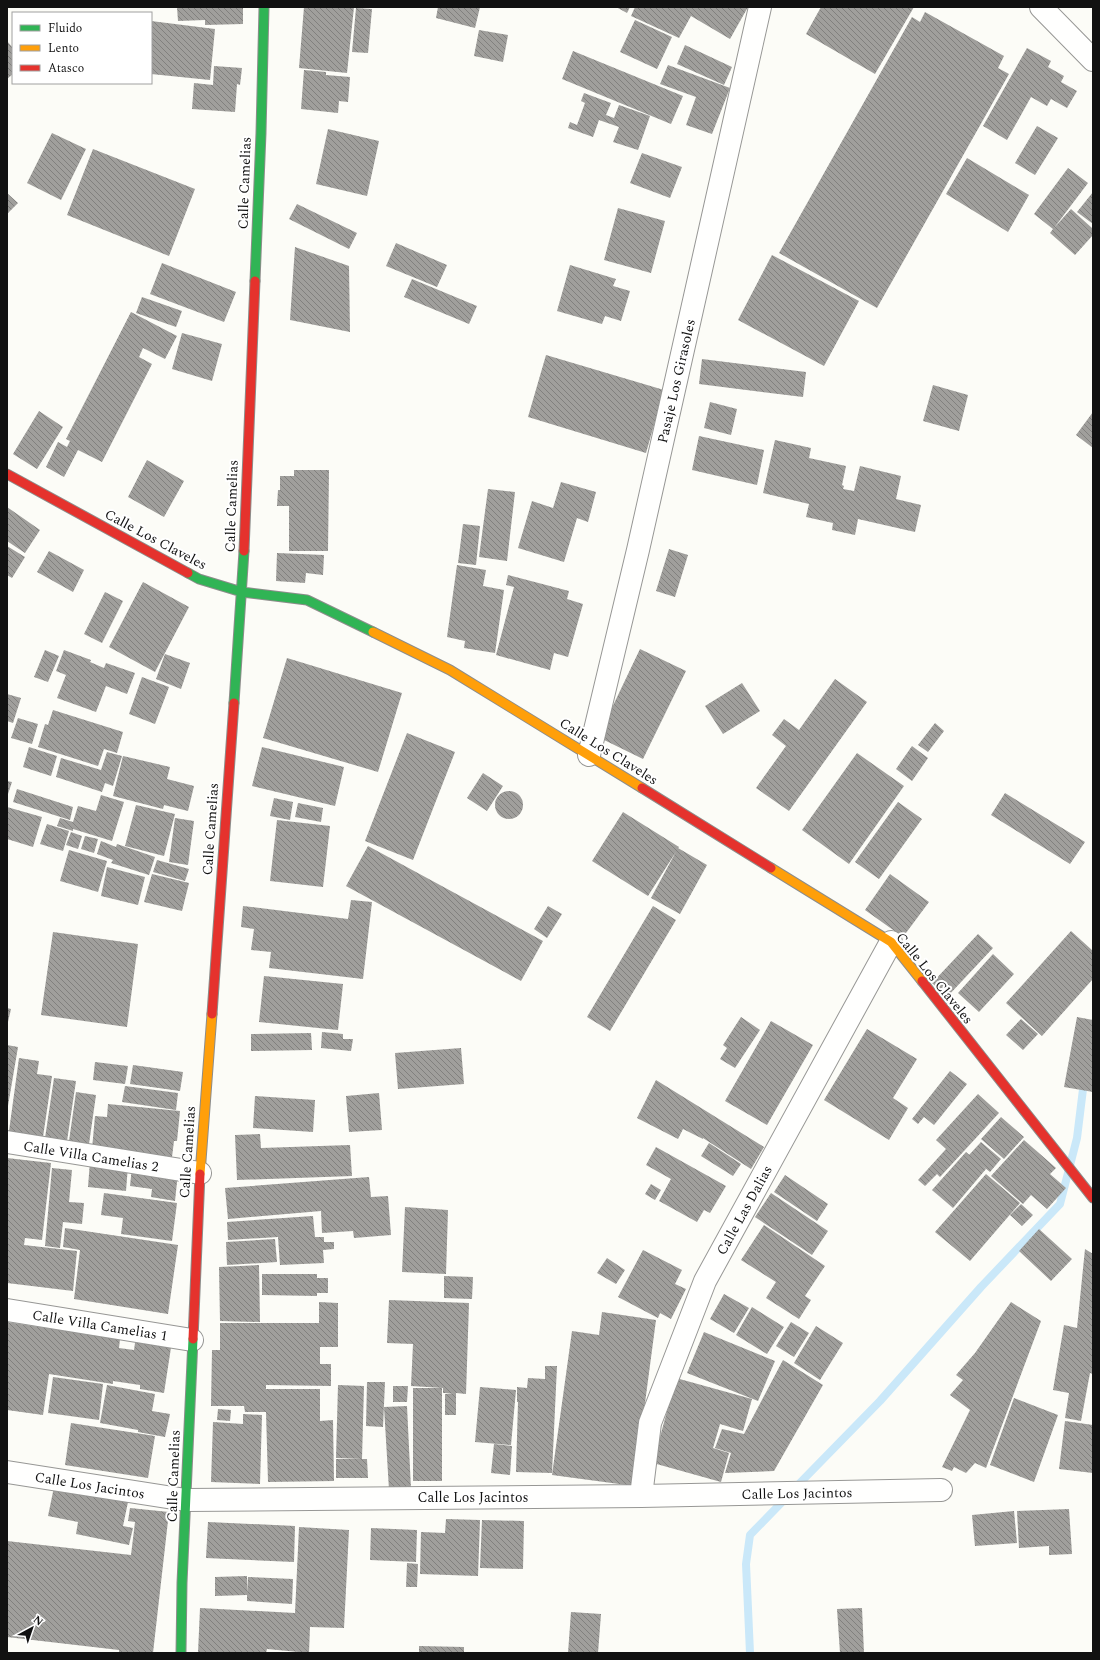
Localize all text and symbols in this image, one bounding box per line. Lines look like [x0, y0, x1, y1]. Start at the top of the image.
legend [12, 12, 152, 84]
text: Fluido [48, 19, 82, 38]
text: Lento [48, 39, 79, 58]
text: Atasco [48, 59, 84, 78]
street label: Calle Camelias [232, 136, 257, 230]
street label: Pasaje Los Girasoles [652, 317, 701, 445]
street label: Calle Camelias [219, 459, 244, 553]
street label: Calle Los Claveles [101, 504, 211, 575]
street label: Calle Los Claveles [555, 713, 662, 790]
street label: Calle Camelias [197, 782, 224, 876]
street label: Calle Los Claveles [891, 928, 978, 1029]
street label: Calle Camelias [174, 1105, 201, 1199]
street label: Calle Villa Camelias 2 [22, 1135, 160, 1178]
street label: Calle Las Dalias [711, 1162, 778, 1259]
street label: Calle Villa Camelias 1 [31, 1304, 169, 1347]
street label: Calle Camelias [161, 1429, 186, 1523]
street label: Calle Los Jacintos [33, 1466, 146, 1505]
street label: Calle Los Jacintos [741, 1482, 853, 1505]
street label: Calle Los Jacintos [417, 1487, 529, 1508]
north arrow [12, 1608, 52, 1648]
text: N [29, 1611, 47, 1630]

